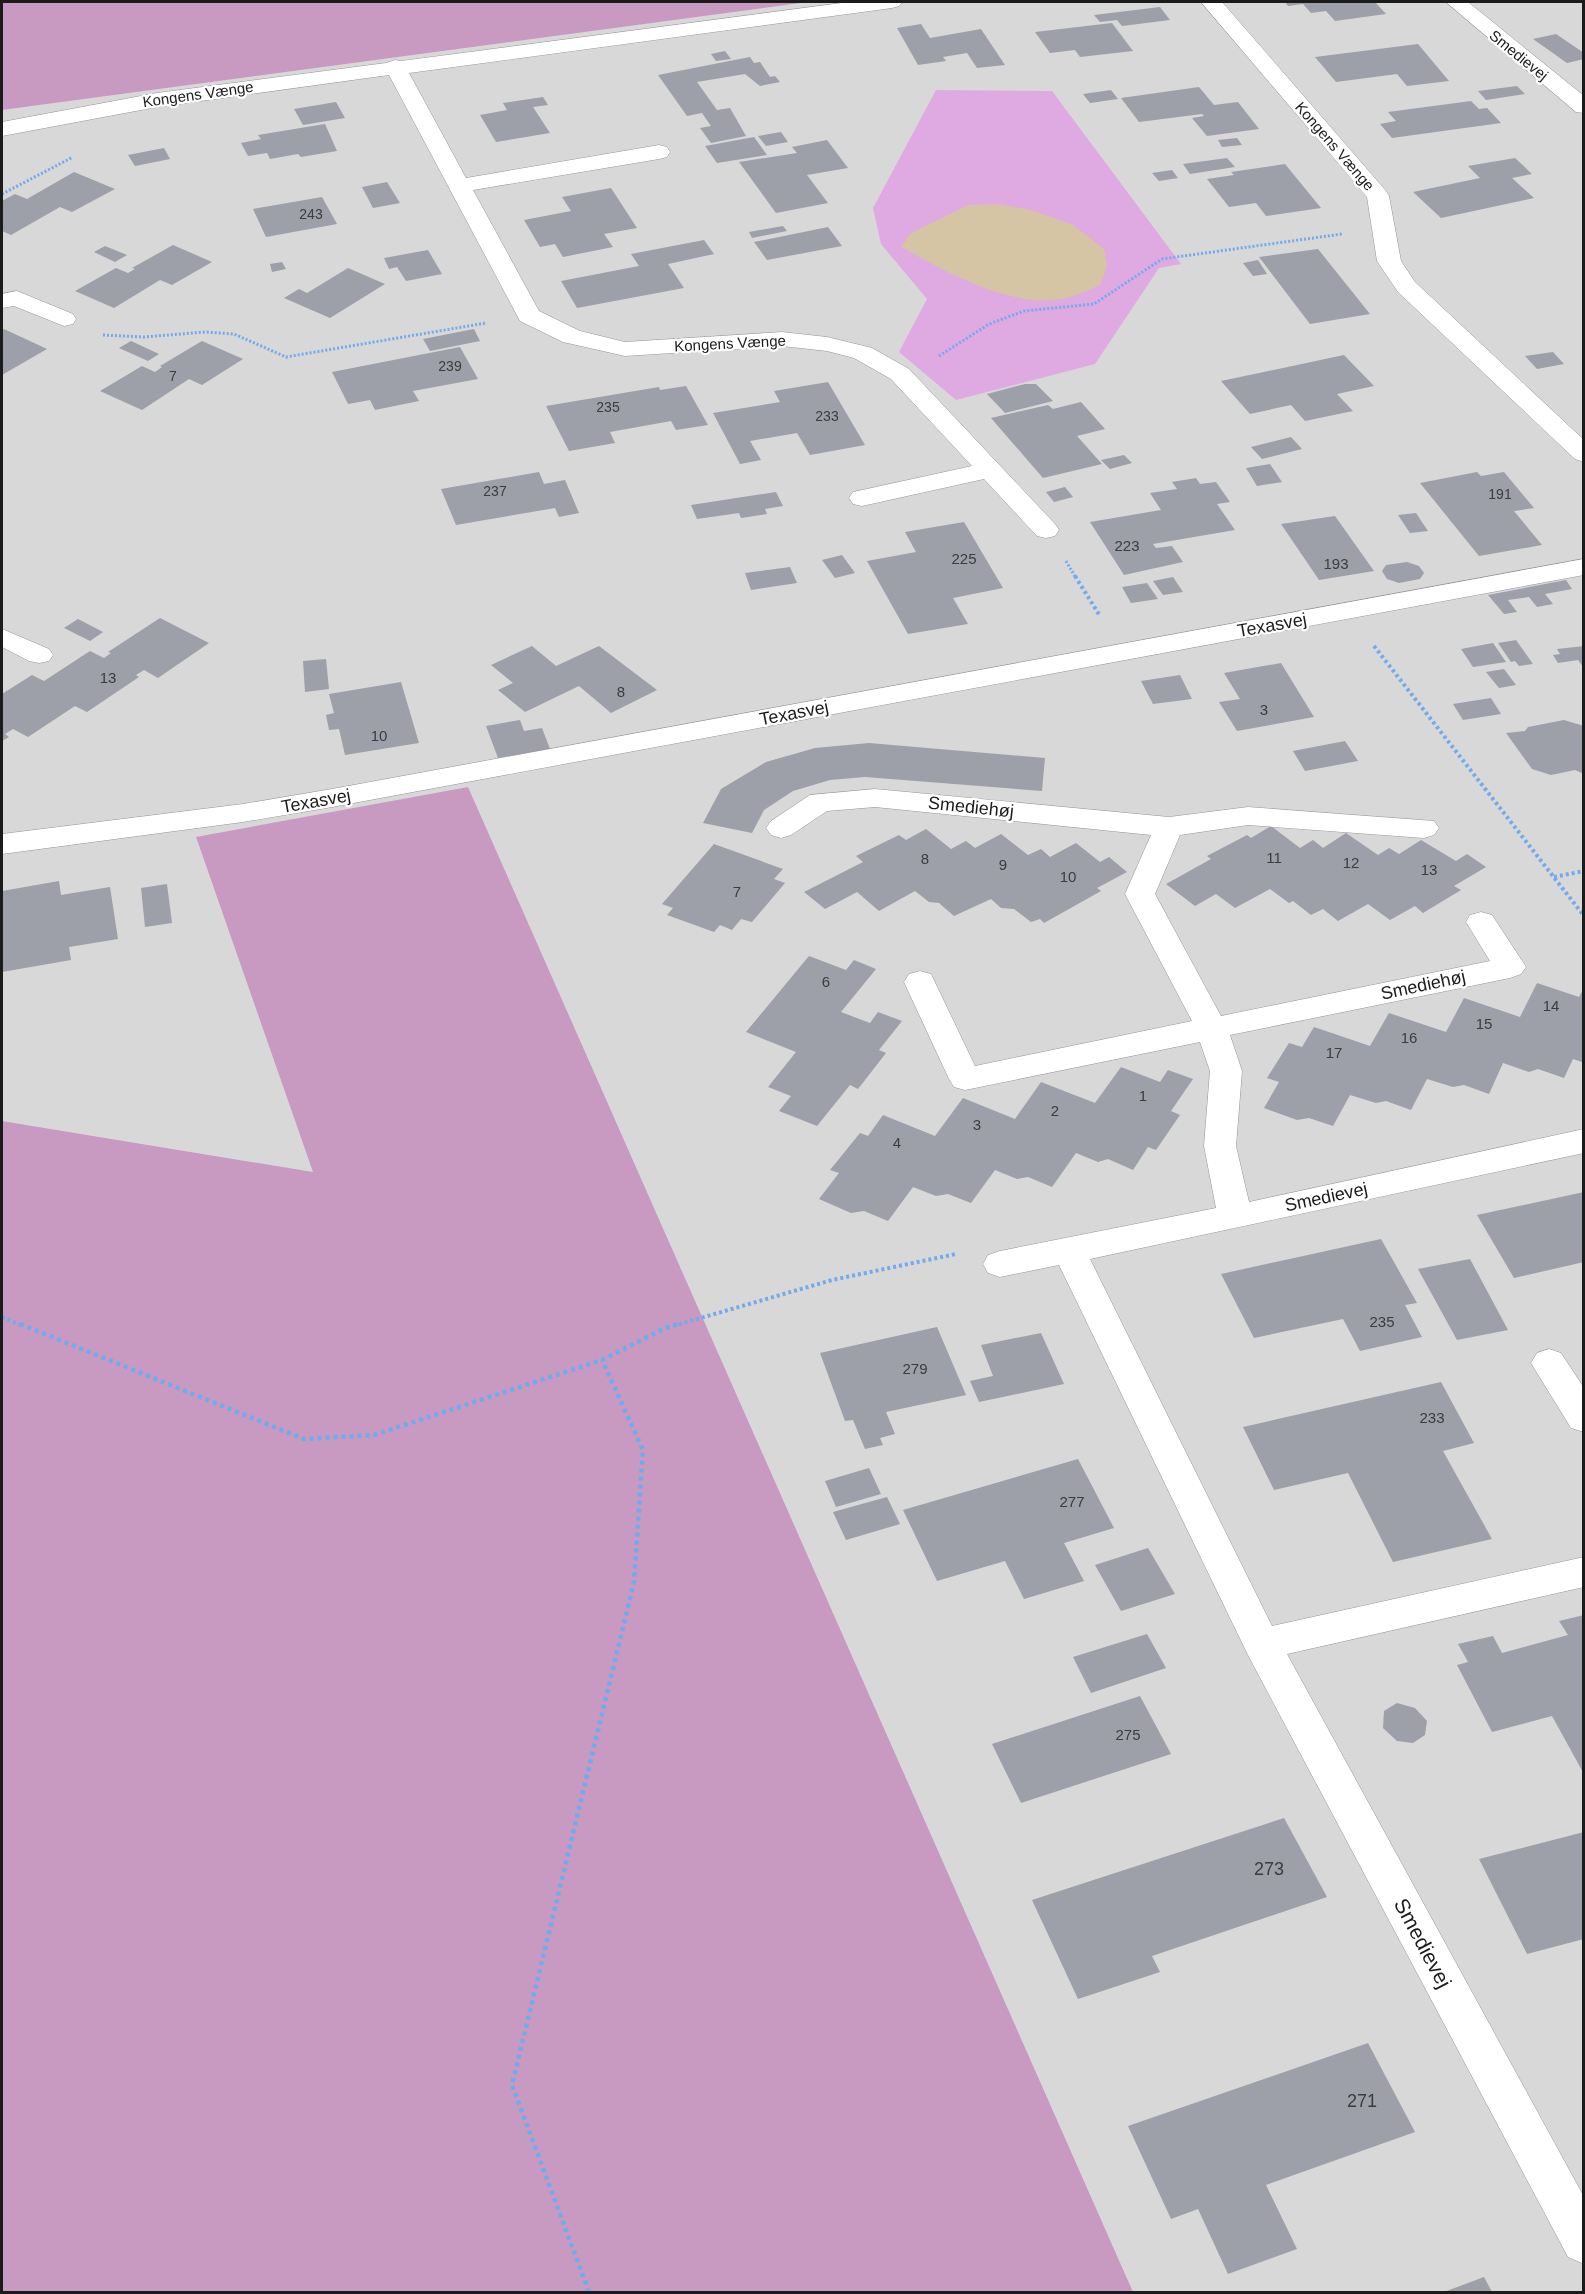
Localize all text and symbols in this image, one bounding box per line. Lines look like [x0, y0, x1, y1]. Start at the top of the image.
street label: Smedievej [1486, 26, 1552, 84]
street label: Kongens Vænge [141, 78, 255, 110]
street label: Kongens Vænge [1292, 98, 1378, 194]
house number: 243 [299, 206, 323, 222]
street label: Kongens Vænge [674, 332, 786, 354]
house number: 239 [438, 358, 462, 374]
house number: 7 [169, 368, 177, 384]
house number: 235 [596, 399, 620, 415]
house number: 233 [815, 408, 839, 424]
house number: 237 [483, 483, 507, 499]
house number: 191 [1488, 486, 1512, 502]
house number: 223 [1114, 537, 1140, 554]
house number: 225 [951, 550, 977, 567]
house number: 193 [1323, 555, 1349, 572]
street label: Texasvej [1236, 609, 1308, 641]
house number: 13 [100, 669, 116, 686]
house number: 8 [617, 683, 625, 700]
street label: Texasvej [758, 697, 830, 729]
house number: 3 [1260, 701, 1268, 718]
house number: 10 [371, 727, 387, 744]
street label: Texasvej [280, 785, 352, 817]
street label: Smediehøj [927, 793, 1015, 821]
house number: 11 [1266, 849, 1282, 866]
house number: 8 [921, 850, 929, 867]
house number: 12 [1343, 854, 1359, 871]
house number: 9 [999, 856, 1007, 873]
house number: 13 [1421, 861, 1437, 878]
house number: 10 [1060, 868, 1076, 885]
house number: 7 [733, 883, 741, 900]
street label: Smediehøj [1379, 966, 1467, 1004]
house number: 6 [822, 973, 830, 990]
house number: 14 [1543, 997, 1559, 1014]
house number: 15 [1476, 1015, 1492, 1032]
house number: 16 [1401, 1029, 1417, 1046]
house number: 17 [1326, 1044, 1342, 1061]
house number: 1 [1139, 1087, 1147, 1104]
house number: 2 [1051, 1102, 1059, 1119]
house number: 3 [973, 1116, 981, 1133]
house number: 4 [893, 1134, 901, 1151]
street label: Smedievej [1283, 1178, 1369, 1216]
house number: 235 [1369, 1313, 1395, 1330]
house number: 279 [902, 1360, 928, 1377]
house number: 233 [1419, 1409, 1445, 1426]
house number: 277 [1059, 1493, 1085, 1510]
house number: 275 [1115, 1726, 1141, 1743]
house number: 273 [1254, 1859, 1284, 1879]
street label: Smedievej [1390, 1894, 1456, 1992]
house number: 271 [1347, 2091, 1377, 2111]

